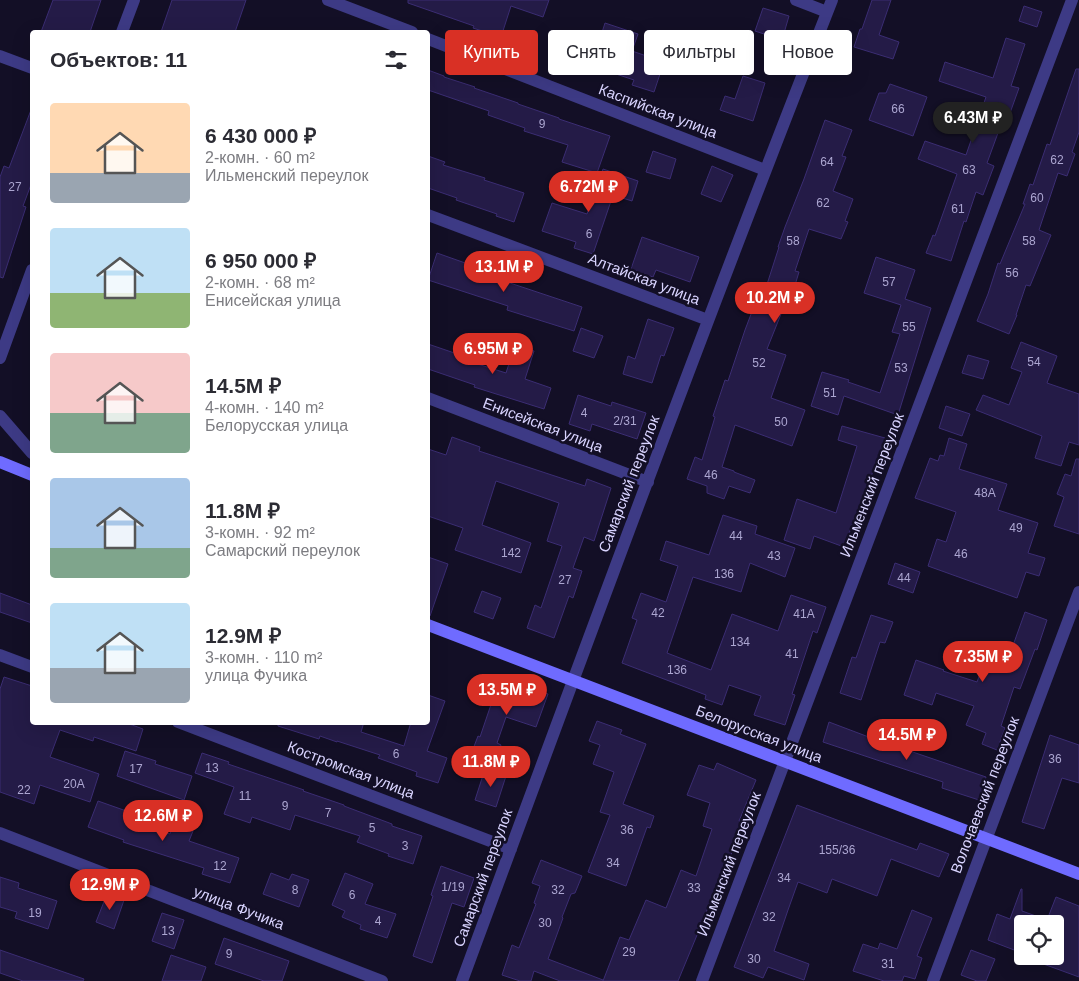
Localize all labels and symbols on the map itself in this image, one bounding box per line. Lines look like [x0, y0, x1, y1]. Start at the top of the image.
street label: Каспийская улица [596, 80, 721, 141]
house number: 66 [891, 102, 905, 116]
pin: 6.43M ₽ [927, 102, 1019, 144]
house number: 9 [539, 117, 546, 131]
house number: 62 [1050, 153, 1064, 167]
house number: 64 [820, 155, 834, 169]
house number: 63 [962, 163, 976, 177]
pin: 6.72M ₽ [543, 170, 635, 213]
house number: 27 [8, 180, 22, 194]
house number: 60 [1030, 191, 1044, 205]
house number: 62 [816, 196, 830, 210]
house number: 61 [951, 202, 965, 216]
house number: 6 [586, 227, 593, 241]
house number: 58 [786, 234, 800, 248]
house number: 58 [1022, 234, 1036, 248]
street label: Алтайская улица [586, 249, 703, 308]
pin: 13.1M ₽ [458, 250, 550, 293]
house number: 56 [1005, 266, 1019, 280]
house number: 57 [882, 275, 896, 289]
pin: 10.2M ₽ [729, 282, 821, 324]
house number: 55 [902, 320, 916, 334]
pin: 6.95M ₽ [447, 332, 539, 375]
house number: 54 [1027, 355, 1041, 369]
house number: 52 [752, 356, 766, 370]
house number: 53 [894, 361, 908, 375]
house number: 51 [823, 386, 837, 400]
street label: Енисейская улица [481, 394, 606, 455]
house number: 4 [581, 406, 588, 420]
street label: Ильменский переулок [836, 410, 907, 559]
street label: Самарский переулок [595, 413, 663, 555]
house number: 2/31 [613, 414, 637, 428]
house number: 50 [774, 415, 788, 429]
house number: 46 [704, 468, 718, 482]
house number: 48А [974, 486, 996, 500]
house number: 49 [1009, 521, 1023, 535]
house number: 44 [729, 529, 743, 543]
house number: 142 [501, 546, 521, 560]
house number: 46 [954, 547, 968, 561]
house number: 43 [767, 549, 781, 563]
house number: 136 [714, 567, 734, 581]
house number: 44 [897, 571, 911, 585]
house number: 27 [558, 573, 572, 587]
house number: 42 [651, 606, 665, 620]
house number: 41А [793, 607, 815, 621]
house number: 134 [730, 635, 750, 649]
pin: 7.35M ₽ [937, 640, 1029, 683]
house number: 41 [785, 647, 799, 661]
house number: 136 [667, 663, 687, 677]
pin: 13.5M ₽ [461, 674, 553, 716]
street label: Белорусская улица [693, 702, 825, 766]
street label: Волочаевский переулок [947, 714, 1022, 875]
pin: 14.5M ₽ [861, 718, 953, 761]
street label: Костромская улица [285, 737, 418, 802]
pin: 11.8M ₽ [445, 746, 537, 788]
house number: 6 [393, 747, 400, 761]
house number: 36 [1048, 752, 1062, 766]
house number: 13 [205, 761, 219, 775]
house number: 17 [129, 762, 143, 776]
house number: 20А [63, 777, 85, 791]
house number: 22 [17, 783, 31, 797]
house number: 11 [239, 789, 252, 803]
street label: Ильменский переулок [693, 789, 764, 938]
house number: 9 [282, 799, 289, 813]
pin: 12.6M ₽ [117, 800, 209, 842]
house number: 7 [325, 806, 332, 820]
street label: Самарский переулок [450, 806, 516, 949]
house number: 5 [369, 821, 376, 835]
house number: 36 [620, 823, 634, 837]
house number: 3 [402, 839, 409, 853]
house number: 155/36 [819, 843, 856, 857]
house number: 34 [606, 856, 620, 870]
house number: 12 [213, 859, 227, 873]
pin: 12.9M ₽ [64, 868, 156, 911]
house number: 34 [777, 871, 791, 885]
house number: 1/19 [441, 880, 465, 894]
house number: 33 [687, 881, 701, 895]
street label: улица Фучика [191, 882, 288, 933]
house number: 8 [292, 883, 299, 897]
house number: 32 [551, 883, 565, 897]
house number: 6 [349, 888, 356, 902]
house number: 19 [28, 906, 42, 920]
house number: 32 [762, 910, 776, 924]
house number: 4 [375, 914, 382, 928]
house number: 30 [538, 916, 552, 930]
house number: 13 [161, 924, 175, 938]
house number: 29 [622, 945, 636, 959]
house number: 9 [226, 947, 233, 961]
house number: 30 [747, 952, 761, 966]
house number: 31 [881, 957, 895, 971]

